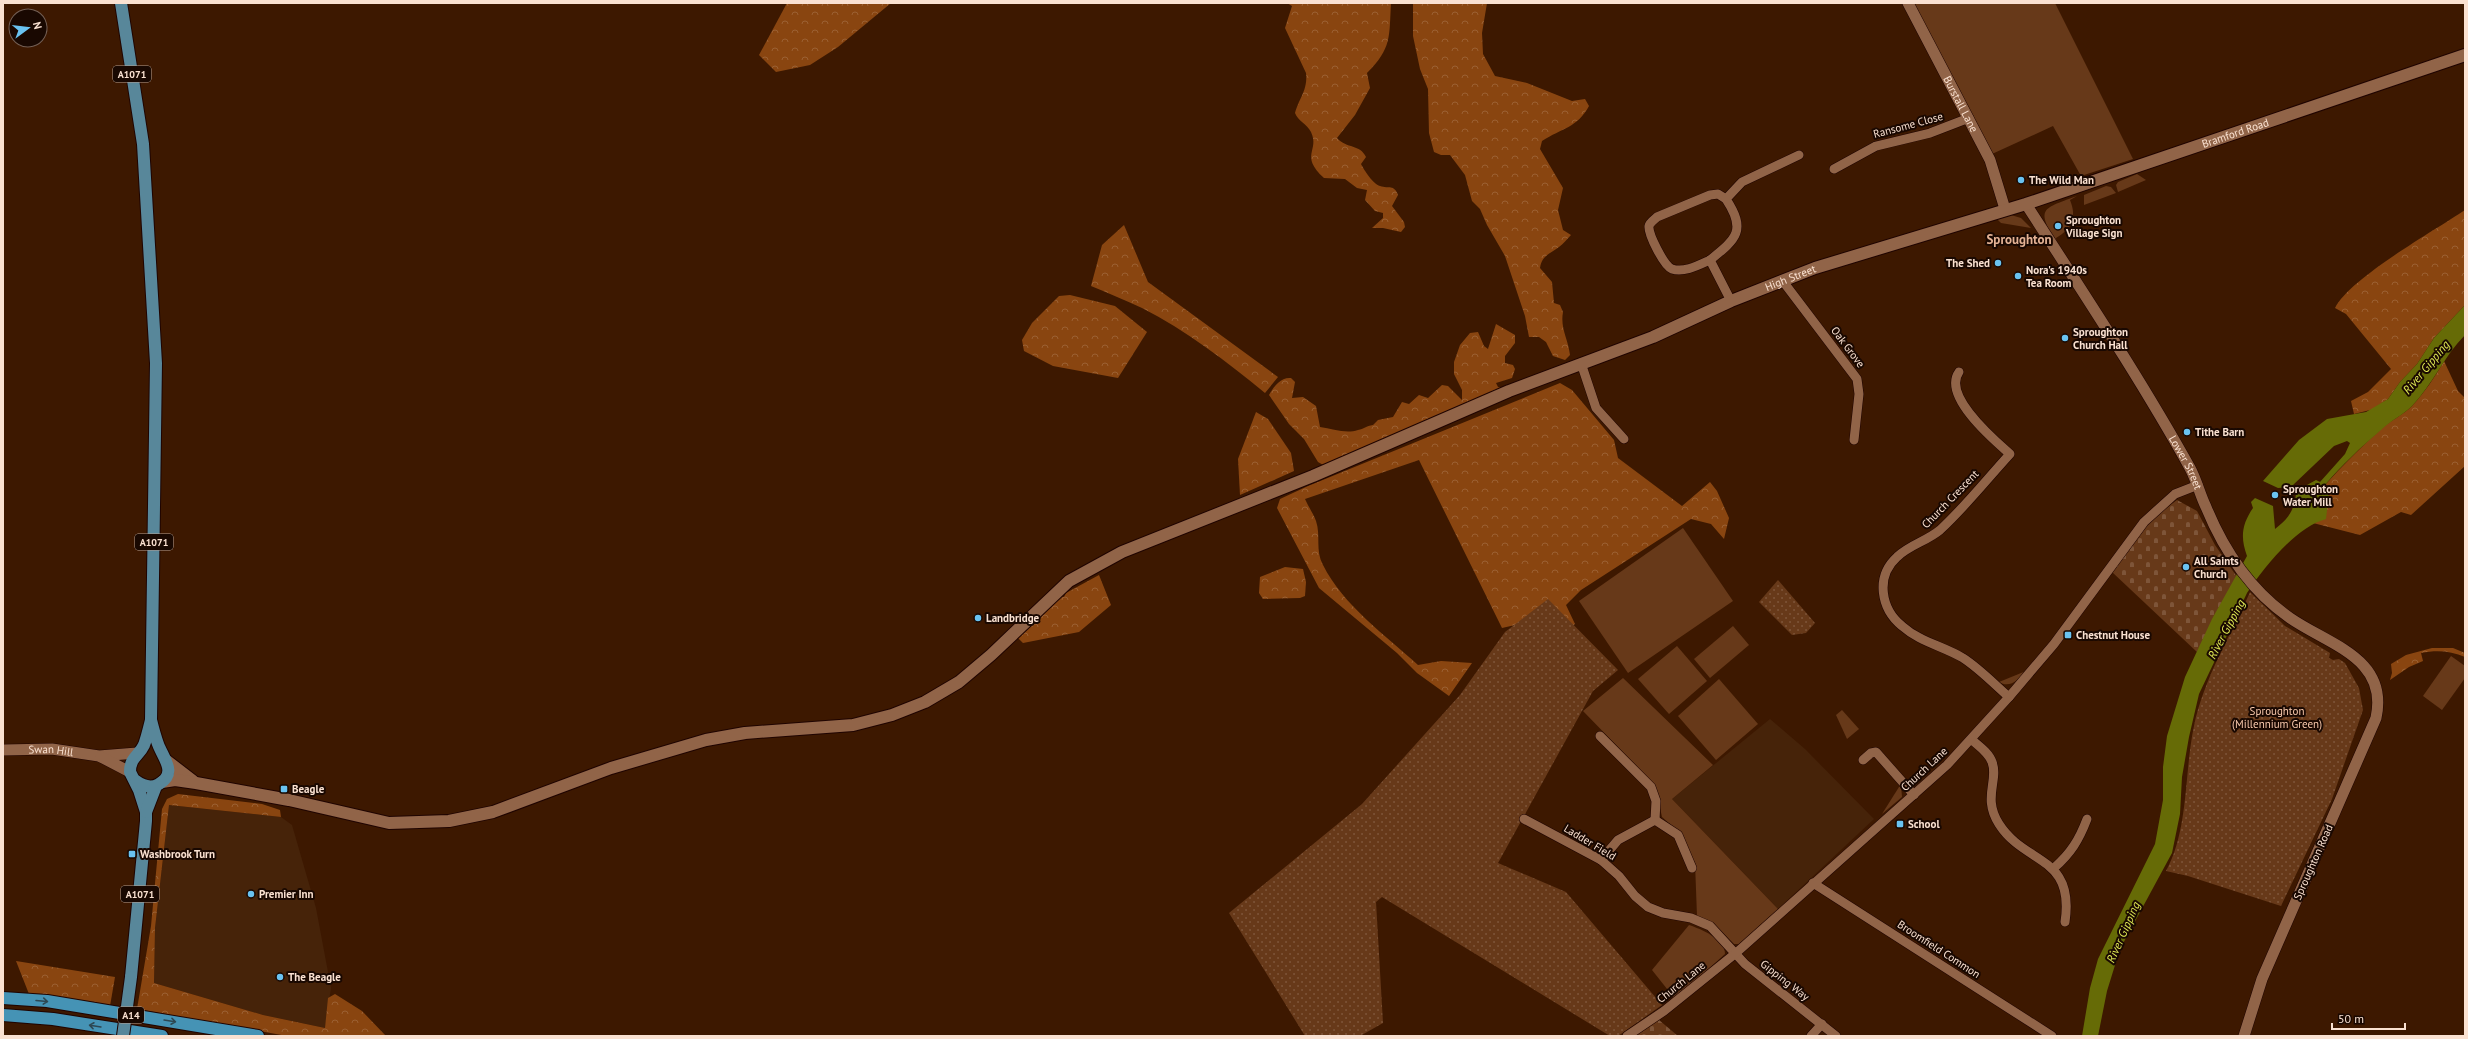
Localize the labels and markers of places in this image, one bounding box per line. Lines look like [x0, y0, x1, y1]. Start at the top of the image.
place label: The Wild Man [2029, 173, 2094, 187]
marker: The Wild Man [2016, 175, 2026, 185]
place label: Sproughton Village Sign [2065, 213, 2122, 240]
marker: Sproughton Village Sign [2053, 221, 2063, 231]
place label: The Shed [1946, 256, 1990, 270]
marker: The Shed [1993, 258, 2003, 268]
place label: Nora's 1940s Tea Room [2026, 263, 2087, 290]
marker: Nora's 1940s Tea Room [2013, 271, 2023, 281]
place label: Sproughton Church Hall [2073, 325, 2128, 352]
marker: Sproughton Church Hall [2060, 333, 2070, 343]
place label: Tithe Barn [2195, 425, 2244, 439]
marker: Tithe Barn [2182, 427, 2192, 437]
place label: Sproughton Water Mill [2283, 482, 2338, 509]
marker: Sproughton Water Mill [2270, 490, 2280, 500]
place label: All Saints Church [2194, 554, 2239, 581]
marker: All Saints Church [2181, 562, 2191, 572]
place label: Landbridge [986, 611, 1040, 625]
marker: Landbridge [973, 613, 983, 623]
place label: Chestnut House [2076, 628, 2150, 642]
marker: Chestnut House [2063, 630, 2073, 640]
place label: Beagle [292, 782, 325, 796]
marker: Beagle [279, 784, 289, 794]
place label: School [1908, 817, 1940, 831]
marker: School [1895, 819, 1905, 829]
place label: Washbrook Turn [140, 847, 215, 861]
marker: Washbrook Turn [127, 849, 137, 859]
place label: Premier Inn [259, 887, 314, 901]
marker: Premier Inn [246, 889, 256, 899]
place label: The Beagle [288, 970, 341, 984]
marker: The Beagle [275, 972, 285, 982]

